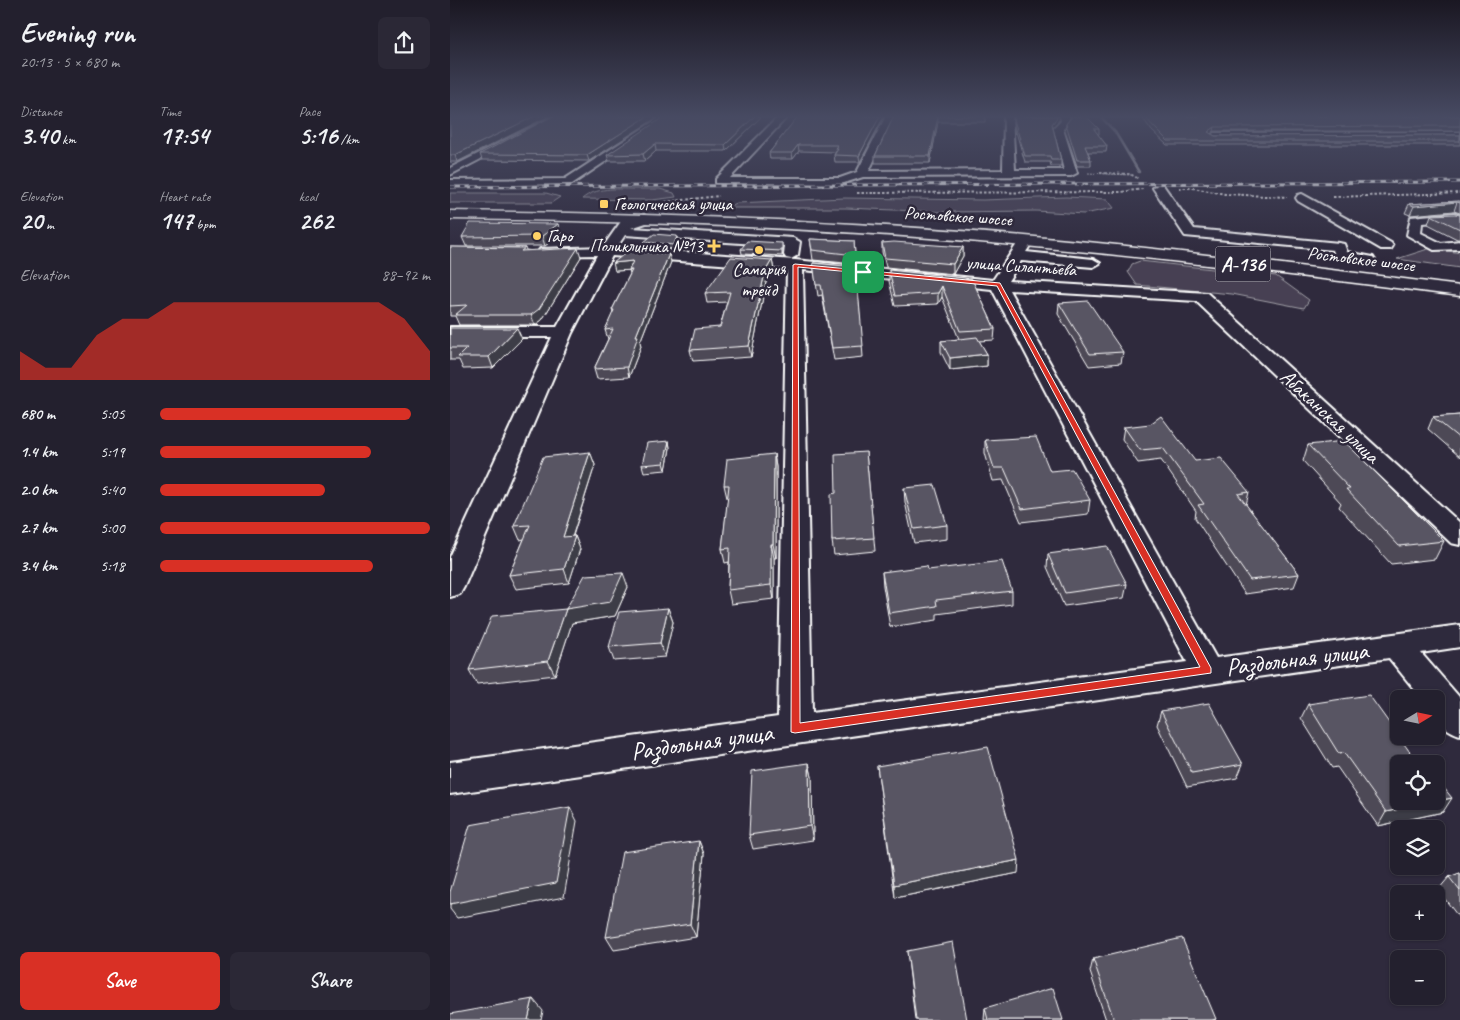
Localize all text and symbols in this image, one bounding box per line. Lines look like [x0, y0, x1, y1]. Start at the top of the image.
text: Evening run [20, 15, 135, 50]
button: share [378, 17, 430, 69]
text: 20:13 · 5 × 680 m [20, 52, 119, 72]
text: Distance [20, 103, 62, 120]
text: Time [159, 103, 181, 120]
text: Pace [299, 103, 320, 120]
text: 3.40 [20, 120, 59, 152]
text: 17:54 [159, 120, 209, 152]
text: 5:16 [299, 120, 337, 152]
text: km [59, 131, 76, 148]
text: /km [337, 131, 359, 148]
text: Elevation [20, 188, 63, 205]
text: Heart rate [159, 188, 210, 205]
text: kcal [299, 188, 317, 205]
place label: Геологическая улица [614, 193, 734, 215]
marker: Геологическая улица [598, 198, 610, 210]
street label: Ростовское шоссе [903, 201, 1014, 231]
text: 20 [20, 205, 43, 237]
text: 147 [159, 205, 193, 237]
text: 262 [299, 205, 333, 237]
text: m [43, 216, 54, 233]
text: bpm [193, 216, 216, 233]
place label: Гаро [547, 225, 574, 247]
marker: Гаро [531, 230, 543, 242]
place label: Поликлиника №13 [590, 235, 705, 257]
marker: Поликлиника №13 [707, 239, 721, 253]
street label: Ростовское шоссе [1306, 242, 1417, 277]
marker: Самария трейд [753, 244, 765, 256]
road number: А-136 [1216, 246, 1270, 282]
pin [842, 251, 884, 293]
street label: улица Силантьева [964, 251, 1078, 281]
place label: Самария трейд [733, 258, 787, 301]
icon: arrive [849, 258, 877, 286]
text: Elevation [20, 265, 69, 285]
text: 88–92 m [381, 265, 430, 285]
street label: Абаканская улица [1275, 363, 1387, 470]
text: 680 m [20, 404, 55, 424]
text: 5:05 [100, 404, 125, 424]
text: 1.4 km [20, 442, 57, 462]
text: 5:19 [100, 442, 125, 462]
text: 2.0 km [20, 480, 57, 500]
text: 5:40 [100, 480, 125, 500]
text: 2.7 km [20, 518, 57, 538]
text: 5:00 [100, 518, 125, 538]
text: 3.4 km [20, 556, 57, 576]
text: 5:18 [100, 556, 125, 576]
street label: Раздольная улица [1224, 634, 1372, 685]
north arrow [1390, 690, 1445, 745]
map controls [1390, 690, 1445, 1005]
street label: Раздольная улица [629, 716, 777, 769]
button: locate [1390, 755, 1445, 810]
button: layers [1390, 820, 1445, 875]
button: + [1390, 885, 1445, 940]
button: − [1390, 950, 1445, 1005]
button: Save [20, 952, 220, 1010]
button: Share [230, 952, 430, 1010]

